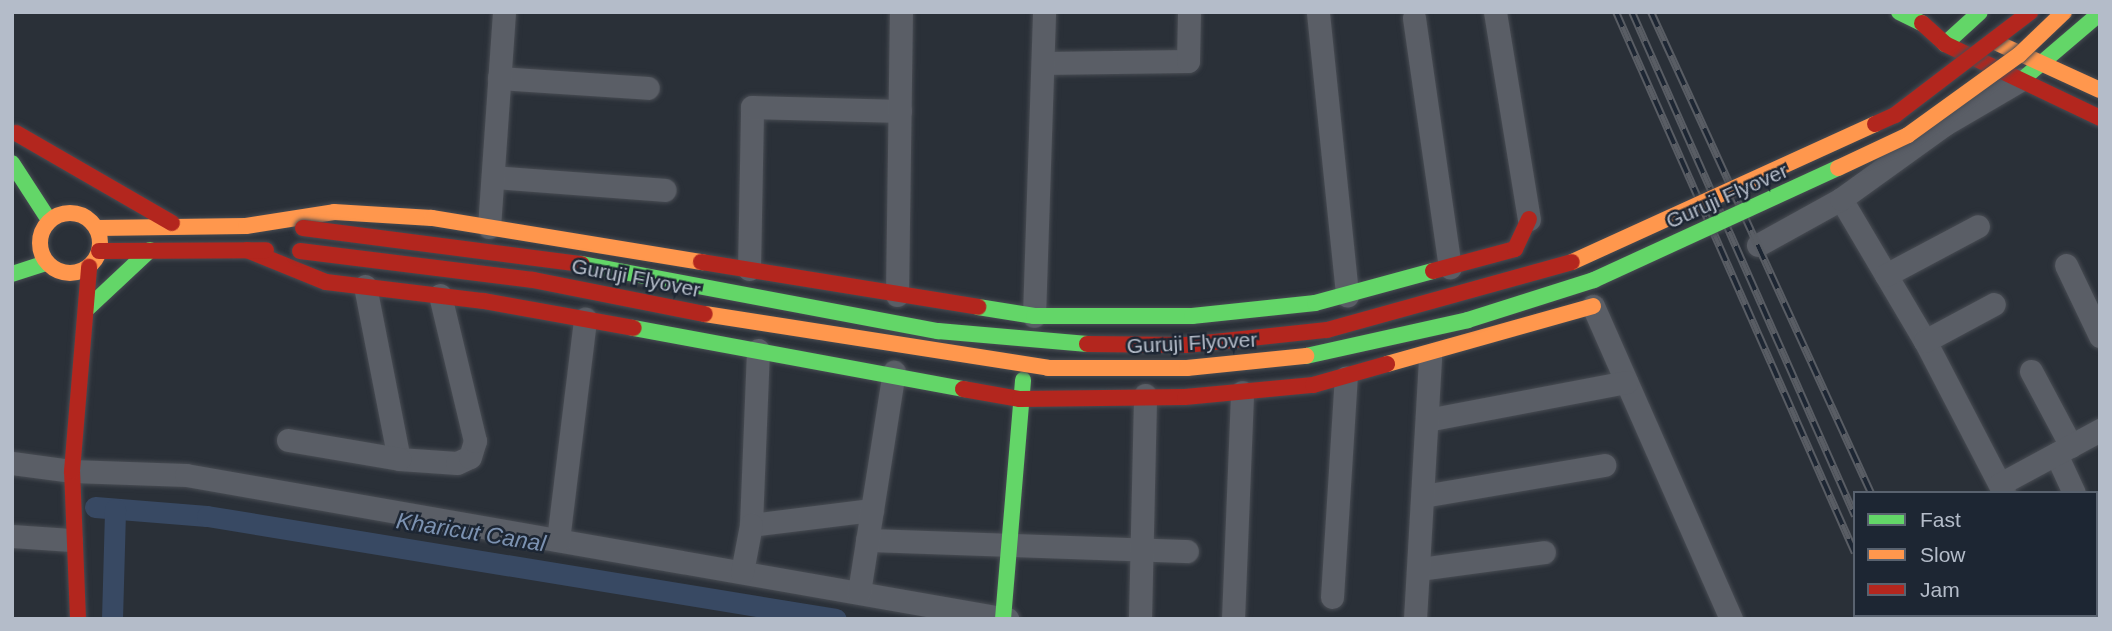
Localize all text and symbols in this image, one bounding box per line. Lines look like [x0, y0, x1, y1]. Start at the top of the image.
street label: Guruji Flyover [1662, 158, 1792, 234]
street label: Guruji Flyover [569, 253, 703, 303]
street label: Guruji Flyover [1126, 327, 1258, 359]
legend [1853, 491, 2098, 617]
water label: Kharicut Canal [394, 507, 548, 557]
text: Fast [1920, 508, 1961, 531]
text: Slow [1920, 543, 1966, 566]
text: Jam [1920, 578, 1960, 601]

